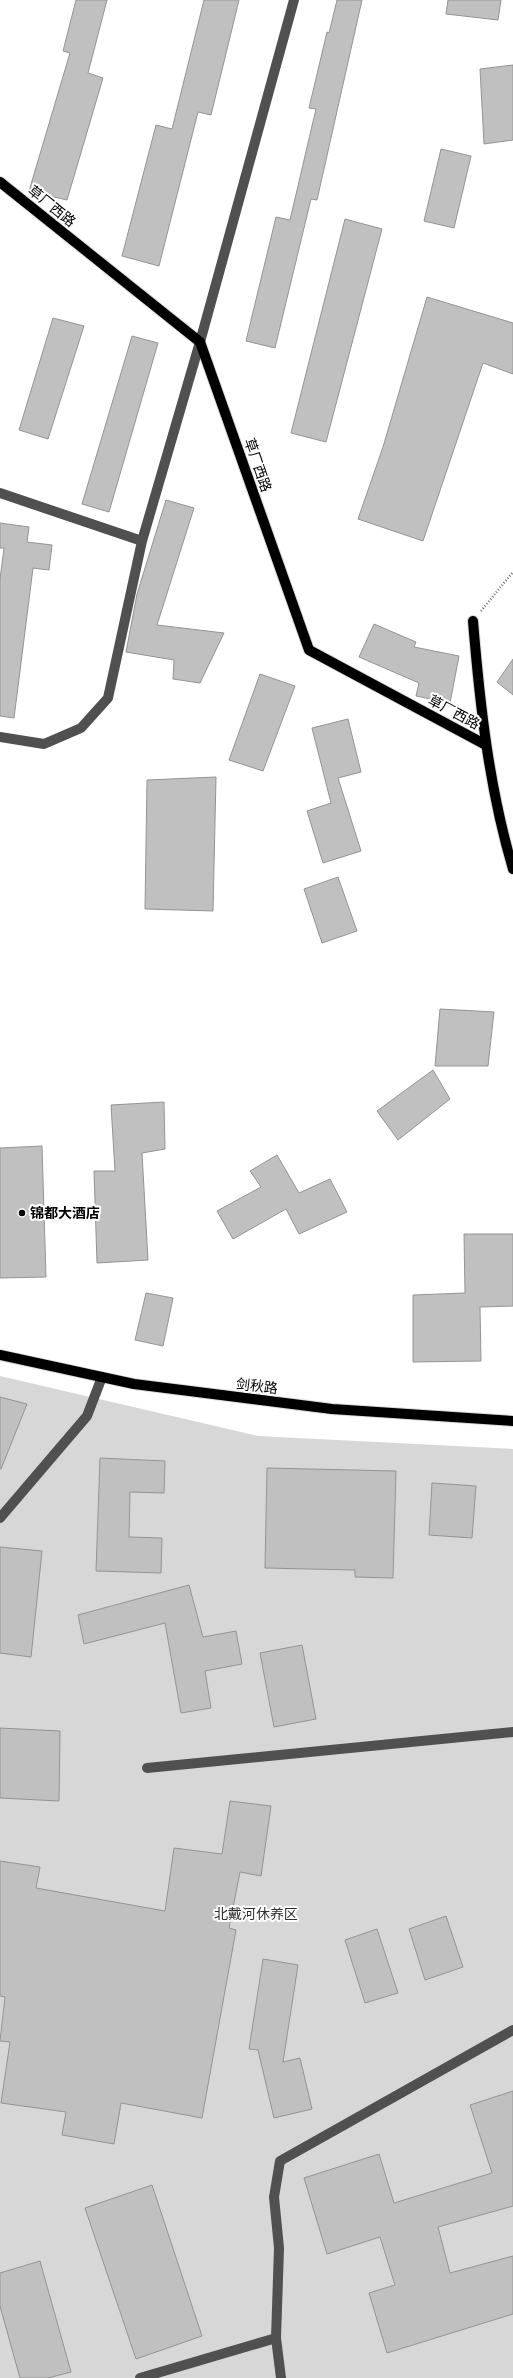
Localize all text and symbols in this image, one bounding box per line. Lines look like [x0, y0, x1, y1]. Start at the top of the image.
street label: 草厂西路 [25, 181, 79, 231]
street label: 草厂西路 [240, 436, 276, 494]
street label: 草厂西路 [425, 691, 483, 733]
place label: 锦都大酒店 [30, 1204, 100, 1222]
marker: 锦都大酒店 [17, 1208, 27, 1218]
street label: 剑秋路 [235, 1375, 279, 1397]
park label: 北戴河休养区 [214, 1905, 298, 1923]

